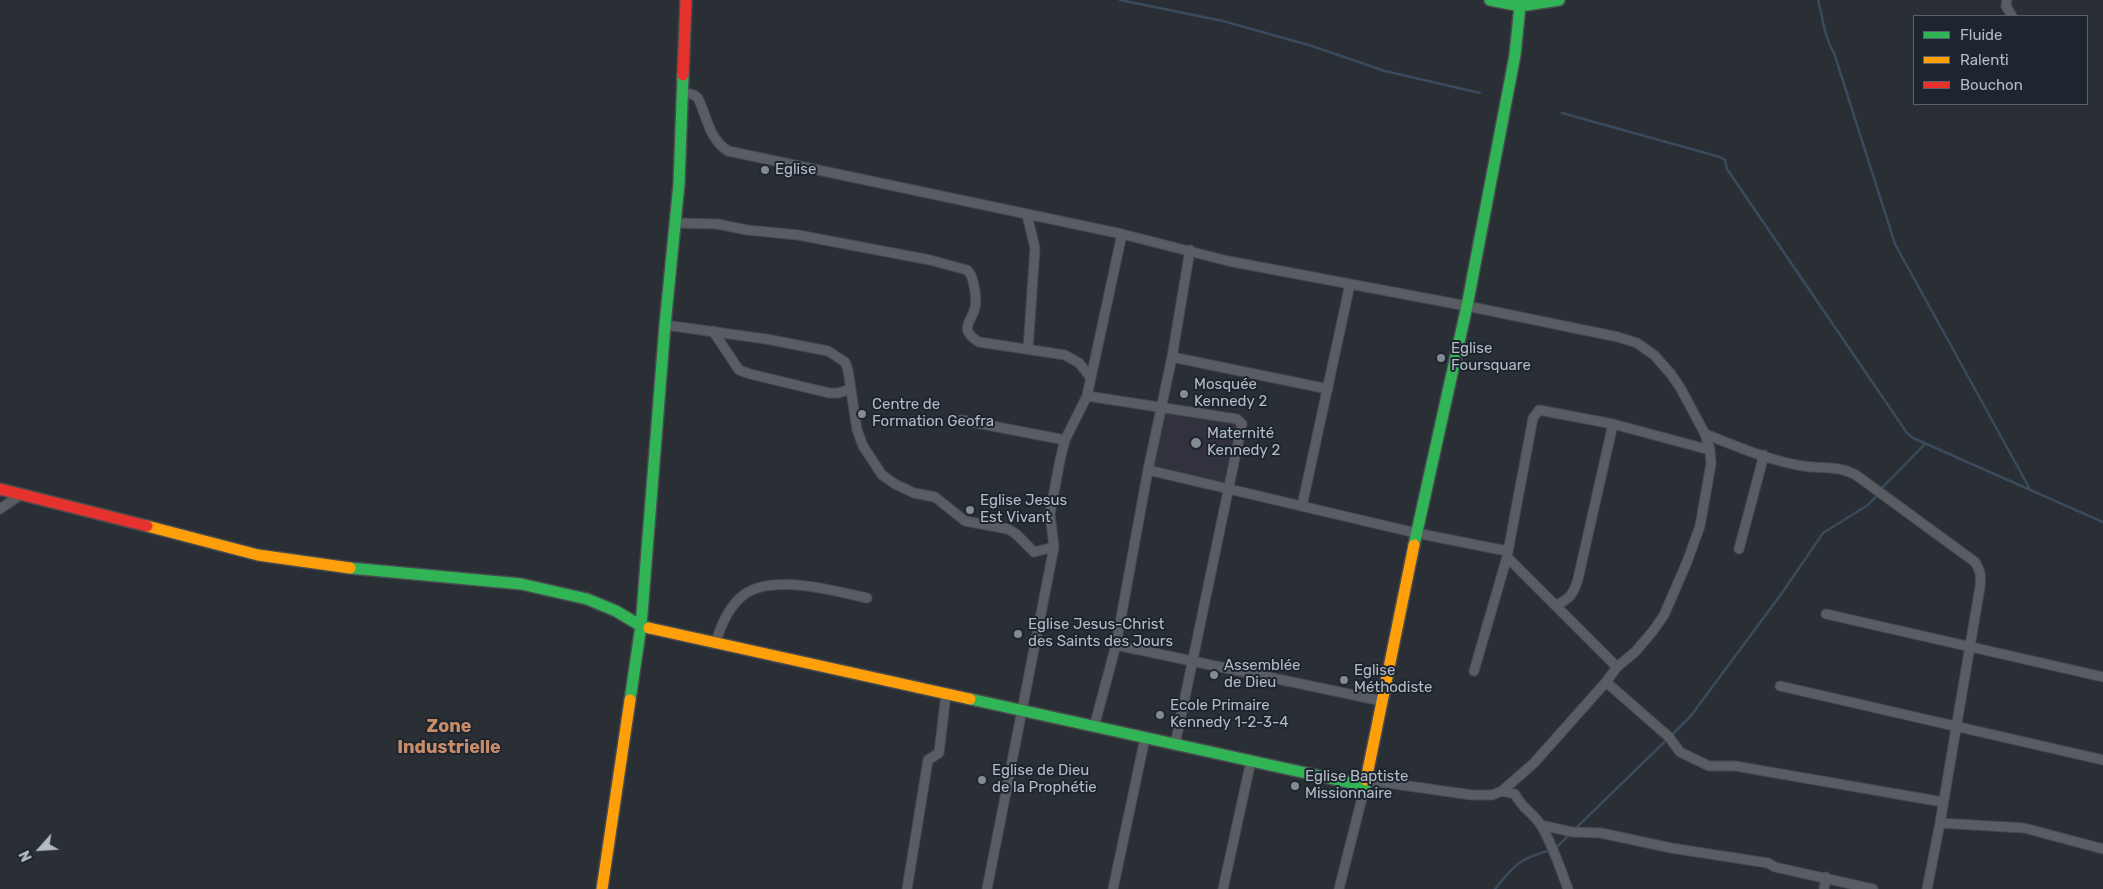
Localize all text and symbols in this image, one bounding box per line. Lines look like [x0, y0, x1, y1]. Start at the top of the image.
legend [1913, 15, 2088, 105]
text: Fluide [1960, 26, 2002, 44]
text: Ralenti [1960, 51, 2009, 69]
text: Bouchon [1960, 76, 2023, 94]
place label: Eglise [775, 161, 816, 179]
marker: Eglise [759, 164, 771, 176]
place label: Eglise Foursquare [1451, 340, 1531, 375]
marker: Eglise Foursquare [1435, 352, 1447, 364]
place label: Mosquée Kennedy 2 [1194, 376, 1267, 411]
marker: Mosquée Kennedy 2 [1178, 388, 1190, 400]
place label: Centre de Formation Geofra [872, 396, 994, 431]
marker: Centre de Formation Geofra [856, 408, 868, 420]
place label: Maternité Kennedy 2 [1207, 425, 1280, 460]
marker: Maternité Kennedy 2 [1189, 436, 1203, 450]
place label: Eglise Jesus Est Vivant [980, 492, 1067, 527]
marker: Eglise Jesus Est Vivant [964, 504, 976, 516]
place label: Eglise Jesus-Christ des Saints des Jours [1028, 616, 1173, 651]
marker: Eglise Jesus-Christ des Saints des Jours [1012, 628, 1024, 640]
place label: Assemblée de Dieu [1224, 657, 1300, 692]
place label: Eglise Méthodiste [1354, 662, 1432, 697]
marker: Assemblée de Dieu [1208, 669, 1220, 681]
marker: Eglise Méthodiste [1338, 674, 1350, 686]
place label: Ecole Primaire Kennedy 1-2-3-4 [1170, 697, 1289, 732]
marker: Ecole Primaire Kennedy 1-2-3-4 [1154, 709, 1166, 721]
district label: Zone Industrielle [397, 716, 501, 759]
place label: Eglise de Dieu de la Prophétie [992, 762, 1097, 797]
place label: Eglise Baptiste Missionnaire [1305, 768, 1409, 803]
marker: Eglise de Dieu de la Prophétie [976, 774, 988, 786]
marker: Eglise Baptiste Missionnaire [1289, 780, 1301, 792]
north arrow [15, 824, 65, 874]
text: N [16, 848, 36, 864]

